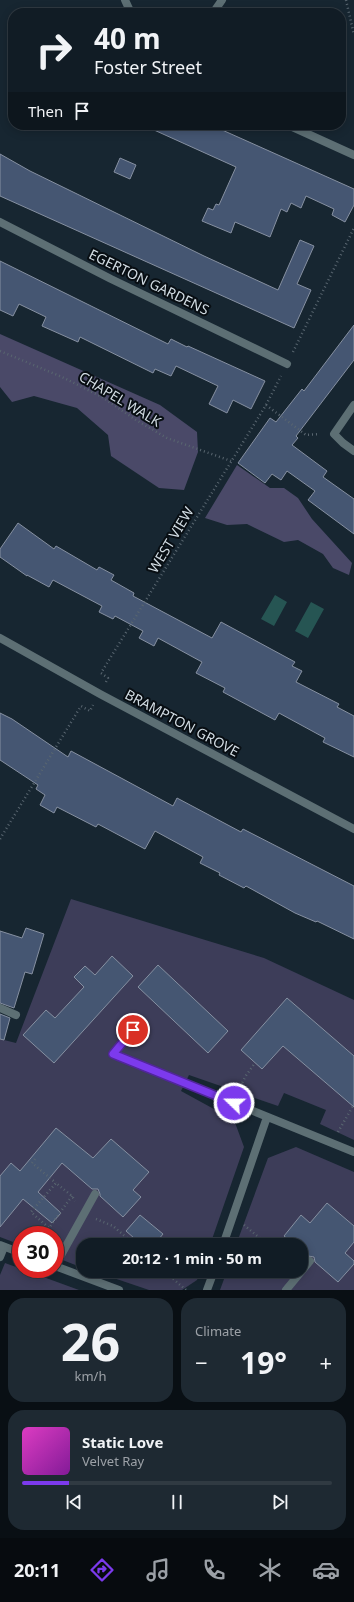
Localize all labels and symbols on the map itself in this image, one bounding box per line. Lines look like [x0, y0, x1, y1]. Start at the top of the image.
street label: EGERTON GARDENS [86, 244, 213, 319]
street label: CHAPEL WALK [76, 367, 165, 431]
street label: WEST VIEW [143, 503, 198, 576]
street label: BRAMPTON GROVE [122, 684, 243, 761]
pin [116, 1013, 150, 1047]
position arrow [213, 1082, 255, 1124]
speed limit sign: 30 [12, 1226, 64, 1278]

